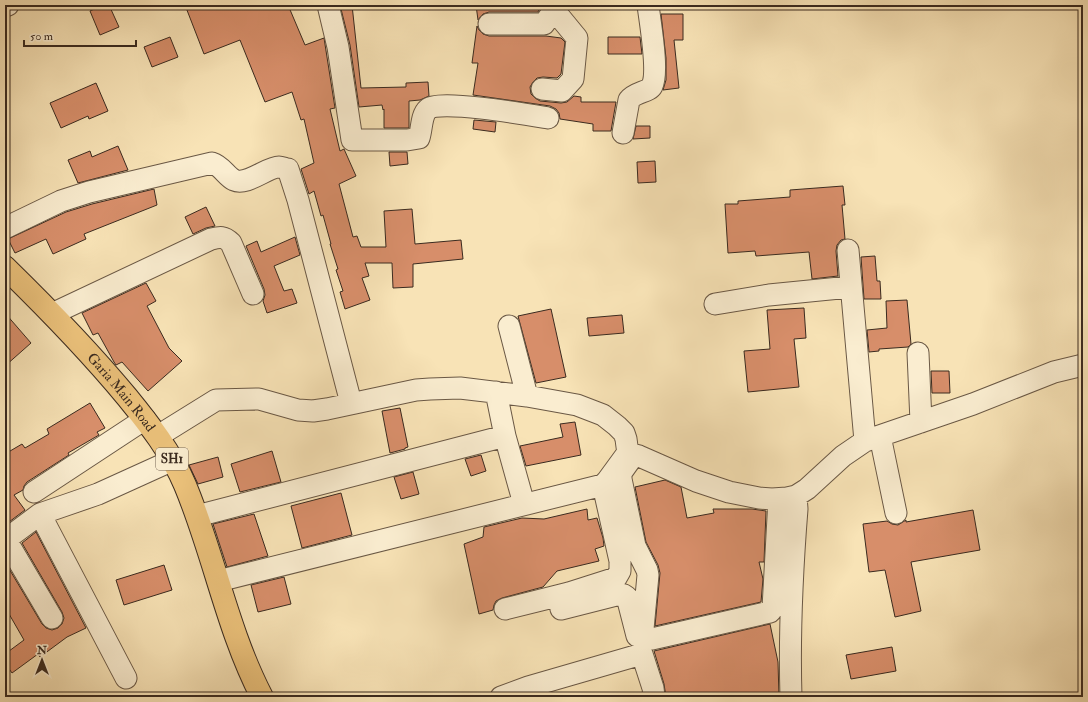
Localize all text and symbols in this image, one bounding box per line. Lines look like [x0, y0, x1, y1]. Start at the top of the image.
scale bar [24, 22, 136, 48]
text: 50 m [30, 29, 54, 44]
street label: Garia Main Road [84, 349, 159, 435]
road number: SH1 [156, 448, 188, 470]
north arrow [22, 640, 62, 680]
text: N [36, 644, 48, 657]

